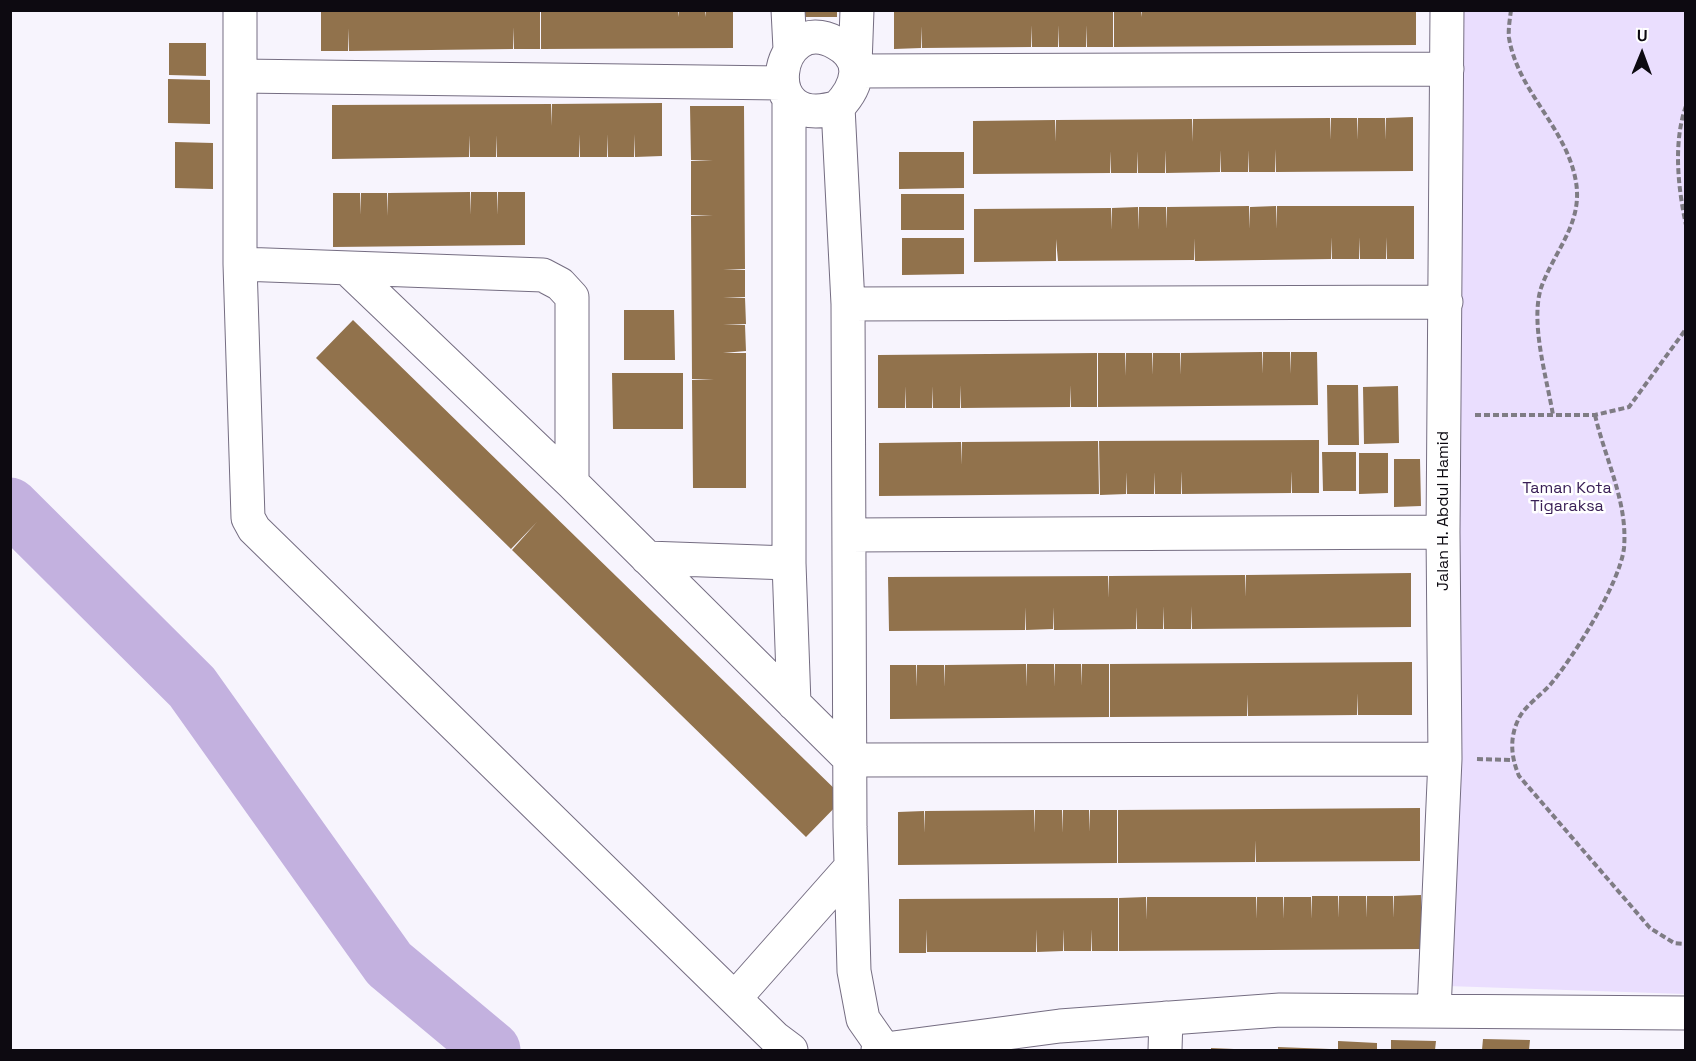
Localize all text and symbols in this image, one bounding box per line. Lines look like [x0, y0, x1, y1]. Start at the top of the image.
north arrow [1612, 24, 1672, 84]
text: U [1637, 25, 1648, 46]
street label: Jalan H. Abdul Hamid [1434, 431, 1454, 591]
park label: Taman Kota Tigaraksa [1522, 479, 1612, 517]

